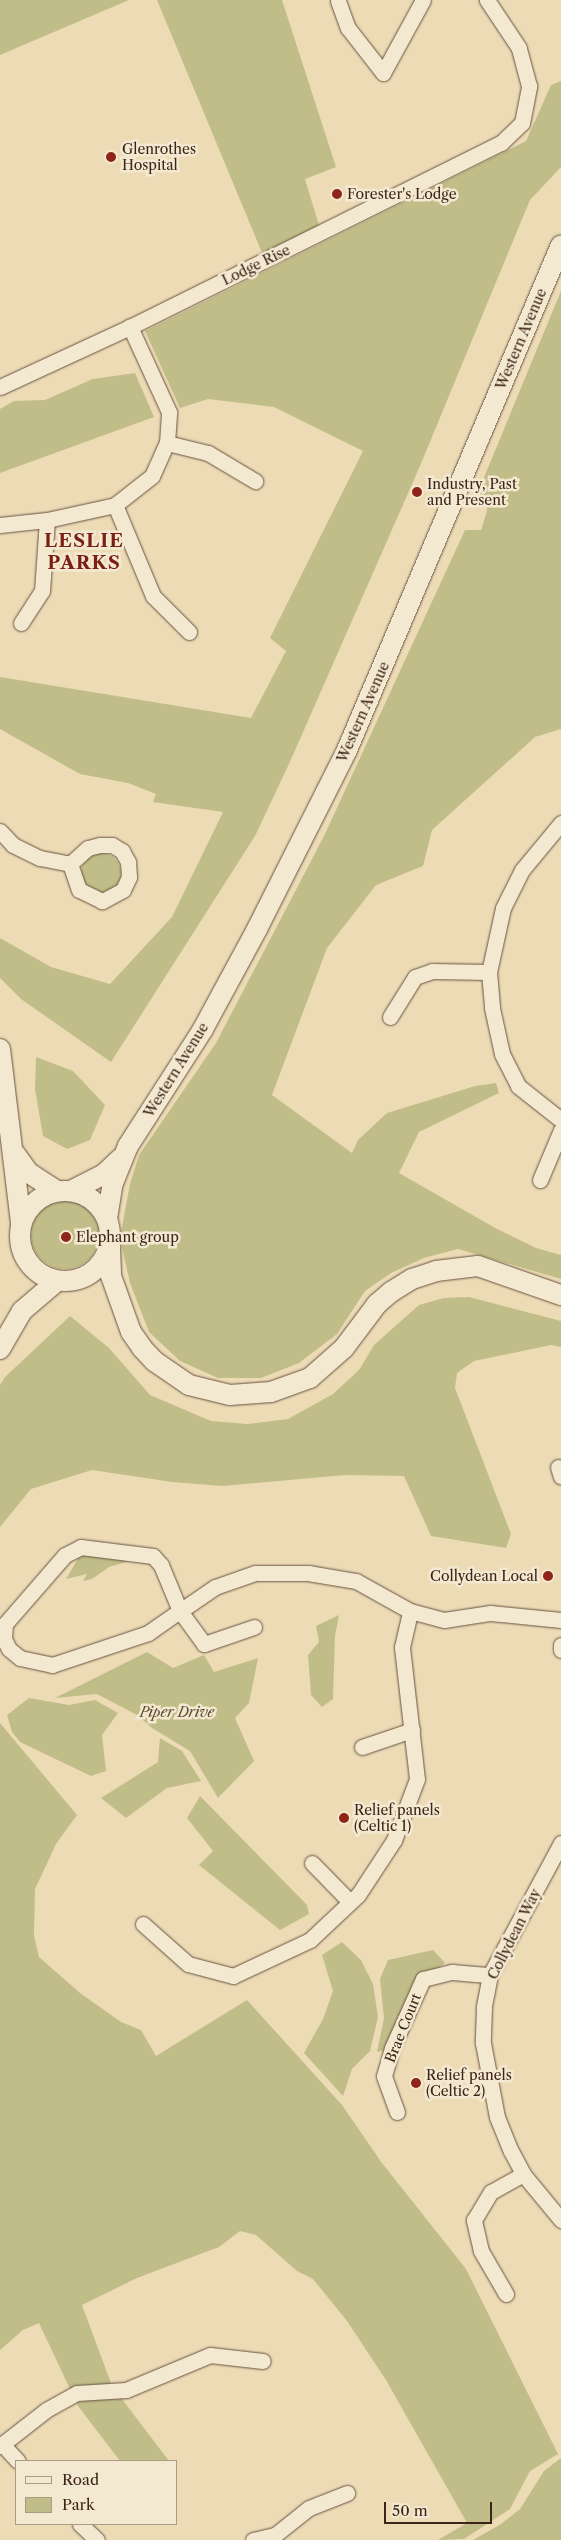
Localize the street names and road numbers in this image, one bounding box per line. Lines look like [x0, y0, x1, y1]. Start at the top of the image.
street label: Lodge Rise [219, 241, 293, 289]
street label: Western Avenue [492, 286, 550, 392]
street label: Western Avenue [333, 659, 393, 765]
street label: Western Avenue [140, 1019, 212, 1121]
street label: Collydean Way [484, 1886, 544, 1982]
street label: Brae Court [381, 1991, 425, 2065]

